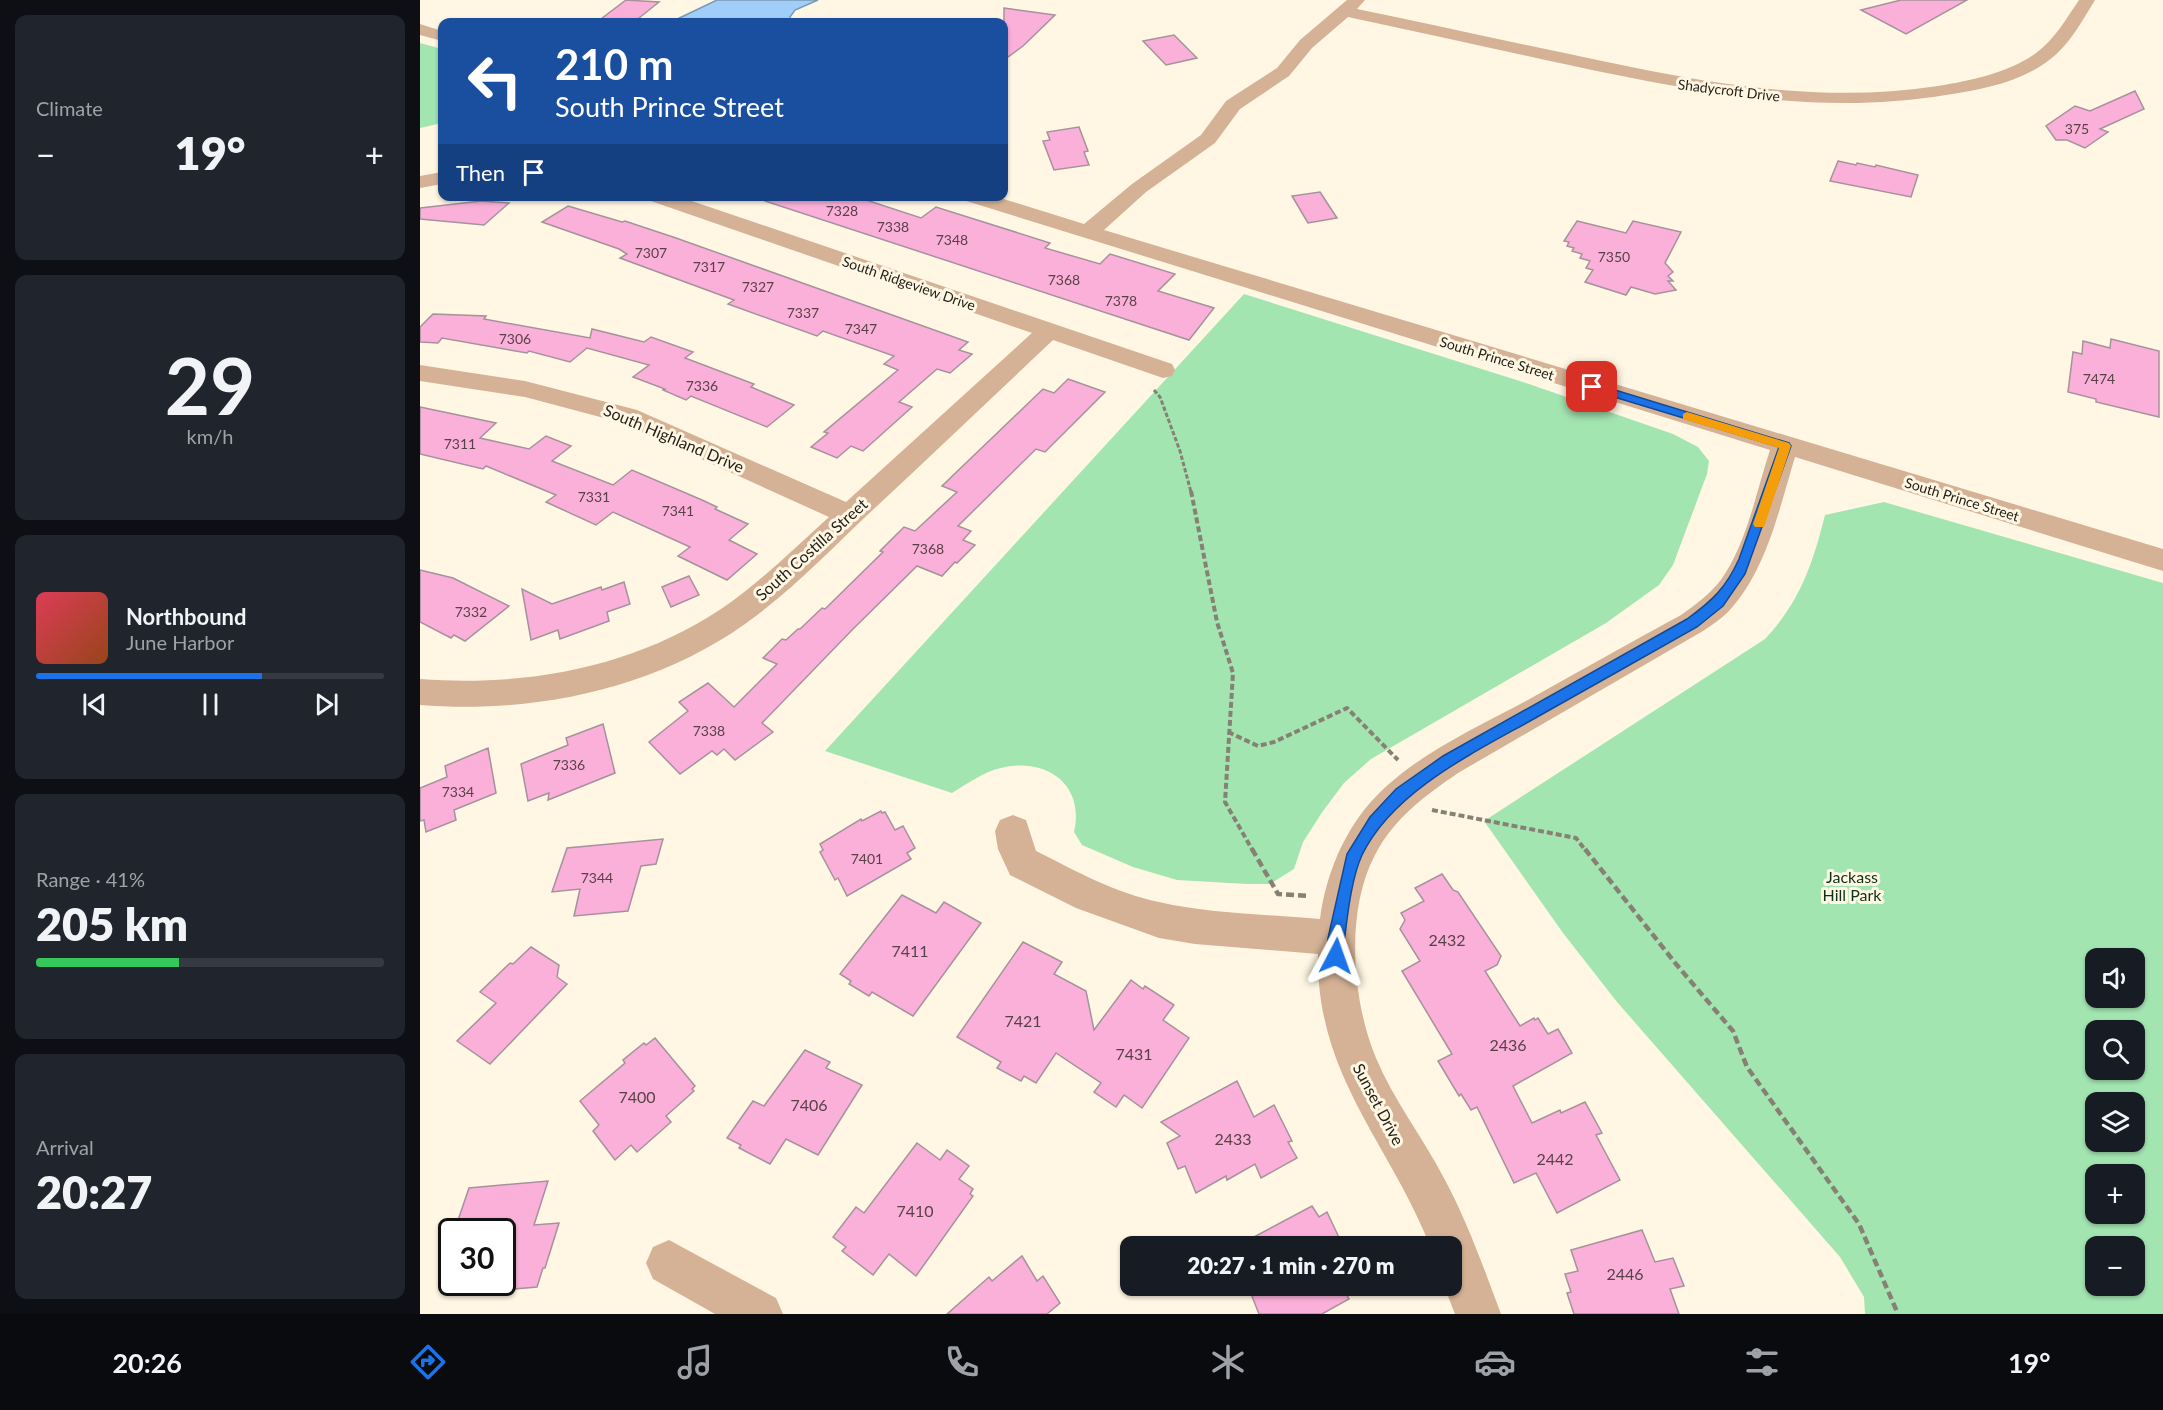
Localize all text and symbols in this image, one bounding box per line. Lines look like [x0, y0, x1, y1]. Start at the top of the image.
text: 210 m [555, 39, 673, 89]
icon: left [456, 42, 534, 120]
street label: Shadycroft Drive [1677, 75, 1781, 105]
text: South Prince Street [555, 90, 784, 123]
text: Climate [36, 96, 103, 120]
house number: 375 [2065, 120, 2089, 137]
text: 19° [175, 126, 245, 180]
text: − [36, 134, 55, 174]
text: + [365, 134, 384, 174]
icon: arrive [517, 156, 550, 189]
text: Then [456, 159, 505, 186]
house number: 7328 [826, 202, 858, 219]
house number: 7338 [877, 218, 909, 235]
house number: 7348 [936, 231, 968, 248]
house number: 7307 [635, 244, 667, 261]
house number: 7350 [1598, 248, 1630, 265]
street label: South Ridgeview Drive [840, 252, 978, 314]
house number: 7317 [693, 258, 725, 275]
house number: 7368 [1048, 271, 1080, 288]
house number: 7327 [742, 278, 774, 295]
house number: 7378 [1105, 292, 1137, 309]
house number: 7337 [787, 304, 819, 321]
house number: 7347 [845, 320, 877, 337]
house number: 7306 [499, 330, 531, 347]
street label: South Prince Street [1438, 333, 1556, 383]
text: 29 [165, 338, 255, 432]
pin [1566, 361, 1617, 412]
icon: arrive [1575, 370, 1608, 403]
house number: 7474 [2083, 370, 2115, 387]
house number: 7336 [686, 377, 718, 394]
street label: South Highland Drive [601, 400, 747, 476]
text: km/h [187, 424, 233, 448]
house number: 7311 [444, 435, 476, 452]
street label: South Prince Street [1903, 474, 2021, 524]
house number: 7331 [578, 488, 610, 505]
street label: South Costilla Street [751, 494, 871, 604]
house number: 7341 [662, 502, 694, 519]
house number: 7368 [912, 540, 944, 557]
text: Northbound [126, 603, 246, 630]
house number: 7332 [455, 603, 487, 620]
text: June Harbor [126, 630, 234, 654]
icon: previous [78, 688, 111, 721]
icon: pause [194, 688, 227, 721]
icon: next [310, 688, 343, 721]
house number: 7338 [693, 722, 725, 739]
house number: 7336 [553, 756, 585, 773]
house number: 7334 [442, 783, 474, 800]
house number: 7401 [851, 850, 883, 867]
text: Range · 41% [36, 867, 145, 891]
park label: Jackass Hill Park [1823, 867, 1882, 904]
house number: 7344 [581, 869, 613, 886]
text: 205 km [36, 897, 188, 951]
position arrow [1304, 924, 1368, 988]
house number: 2432 [1428, 930, 1466, 949]
house number: 7411 [891, 941, 929, 960]
map controls [2085, 948, 2145, 1296]
button: sound [2085, 948, 2145, 1008]
house number: 7421 [1004, 1011, 1042, 1030]
button: search [2085, 1020, 2145, 1080]
house number: 2436 [1489, 1035, 1527, 1054]
house number: 7431 [1115, 1044, 1153, 1063]
street label: Sunset Drive [1350, 1060, 1408, 1148]
house number: 7400 [618, 1087, 656, 1106]
button: layers [2085, 1092, 2145, 1152]
house number: 7406 [790, 1095, 828, 1114]
house number: 2433 [1214, 1129, 1252, 1148]
text: Arrival [36, 1135, 94, 1159]
house number: 2442 [1536, 1149, 1574, 1168]
button: + [2085, 1164, 2145, 1224]
text: 20:27 [36, 1165, 152, 1219]
house number: 7410 [896, 1201, 934, 1220]
speed limit sign: 30 [438, 1218, 516, 1296]
button: − [2085, 1236, 2145, 1296]
text: 20:27 · 1 min · 270 m [1188, 1252, 1394, 1279]
house number: 2446 [1606, 1264, 1644, 1283]
icon: directions [407, 1341, 449, 1383]
icon: music [674, 1341, 716, 1383]
icon: phone [941, 1341, 983, 1383]
icon: climate [1207, 1341, 1249, 1383]
icon: car [1474, 1341, 1516, 1383]
icon: filters [1741, 1341, 1783, 1383]
text: 20:26 [112, 1346, 182, 1379]
text: 19° [2008, 1346, 2050, 1379]

